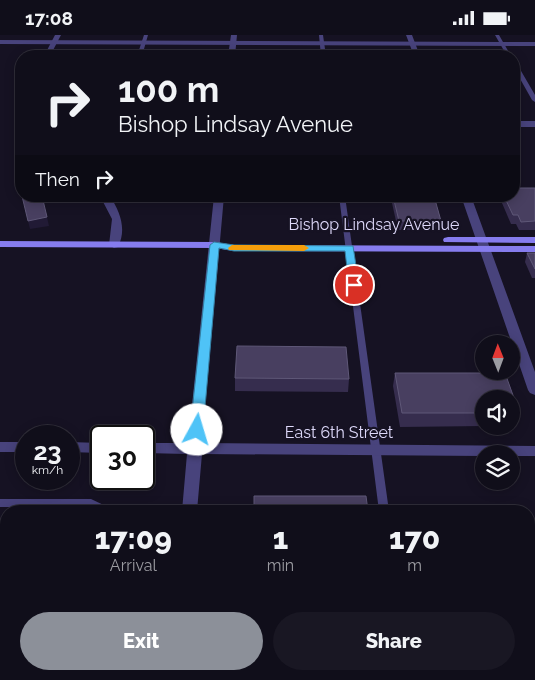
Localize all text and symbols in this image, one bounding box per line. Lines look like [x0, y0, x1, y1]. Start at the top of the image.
text: 17:08 [25, 7, 73, 29]
text: 100 m [118, 69, 219, 110]
icon: right [35, 70, 100, 135]
text: Bishop Lindsay Avenue [118, 111, 353, 137]
icon: right [90, 165, 118, 193]
text: Then [35, 168, 80, 190]
street label: Bishop Lindsay Avenue [289, 215, 459, 234]
pin [333, 264, 375, 306]
icon: arrive [340, 271, 368, 299]
north arrow [475, 335, 520, 380]
map controls [475, 335, 520, 490]
button: sound [475, 390, 520, 435]
position arrow [170, 403, 222, 455]
street label: East 6th Street [285, 423, 394, 442]
speed limit sign: 30 [90, 425, 155, 490]
text: 23 [33, 436, 62, 466]
button: layers [475, 445, 520, 490]
text: km/h [32, 463, 63, 477]
text: 17:09 [95, 521, 172, 556]
text: 1 [273, 521, 288, 556]
text: 170 [389, 521, 440, 556]
text: Arrival [110, 556, 157, 575]
text: min [267, 556, 294, 575]
text: m [407, 556, 422, 575]
button: Exit [20, 612, 263, 670]
button: Share [273, 612, 515, 670]

